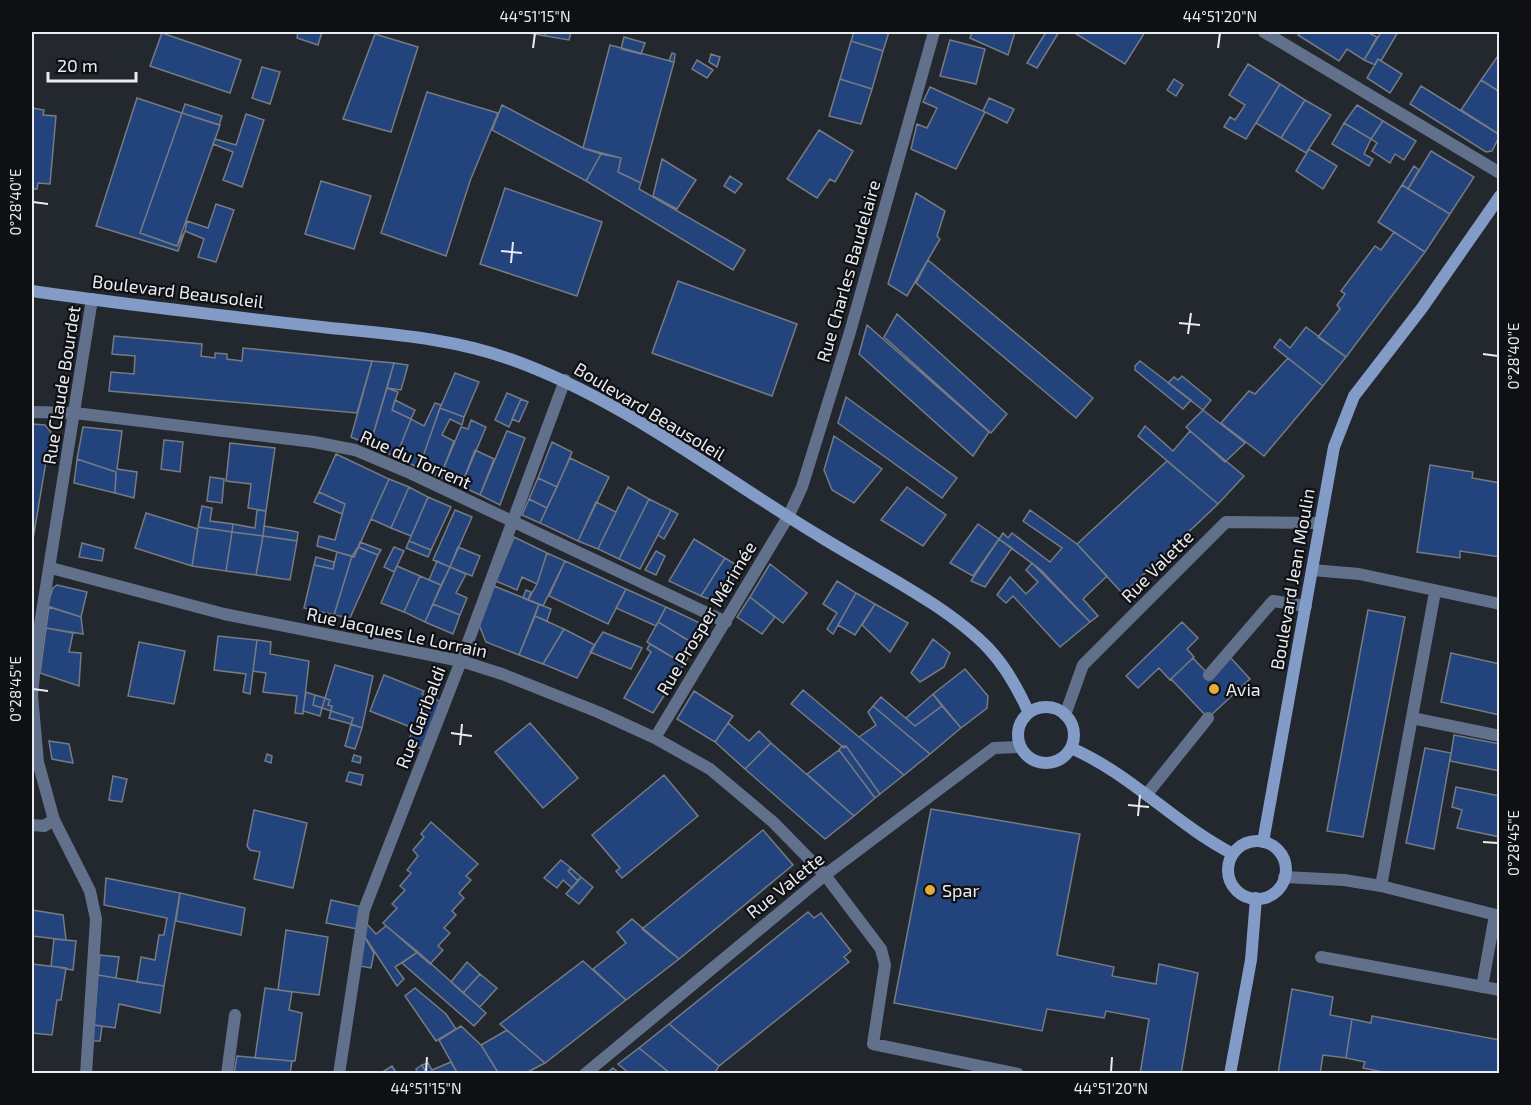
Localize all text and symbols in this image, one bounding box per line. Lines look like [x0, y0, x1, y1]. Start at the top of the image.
text: 44°51'15"N [500, 7, 570, 25]
text: 44°51'20"N [1183, 7, 1257, 25]
scale bar [48, 45, 136, 83]
text: 20 m [57, 54, 98, 76]
text: 0°28'40"E [6, 169, 24, 235]
street label: Rue Charles Baudelaire [811, 177, 885, 365]
street label: Boulevard Beausoleil [91, 270, 266, 313]
street label: Rue Claude Bourdet [38, 304, 84, 466]
text: 0°28'40"E [1504, 323, 1522, 389]
street label: Boulevard Beausoleil [570, 357, 730, 465]
street label: Rue du Torrent [357, 425, 475, 493]
street label: Boulevard Jean Moulin [1265, 487, 1319, 671]
street label: Rue Valette [1116, 525, 1198, 607]
street label: Rue Prosper Mérimée [651, 537, 761, 699]
street label: Rue Jacques Le Lorrain [305, 602, 489, 662]
text: 0°28'45"E [6, 656, 24, 722]
street label: Rue Garibaldi [390, 663, 450, 771]
place label: Avia [1226, 678, 1261, 700]
marker: Avia [1207, 682, 1221, 696]
text: 0°28'45"E [1504, 810, 1522, 876]
street label: Rue Valette [742, 847, 828, 923]
place label: Spar [942, 879, 980, 901]
marker: Spar [923, 883, 937, 897]
text: 44°51'15"N [391, 1079, 461, 1097]
text: 44°51'20"N [1074, 1079, 1148, 1097]

